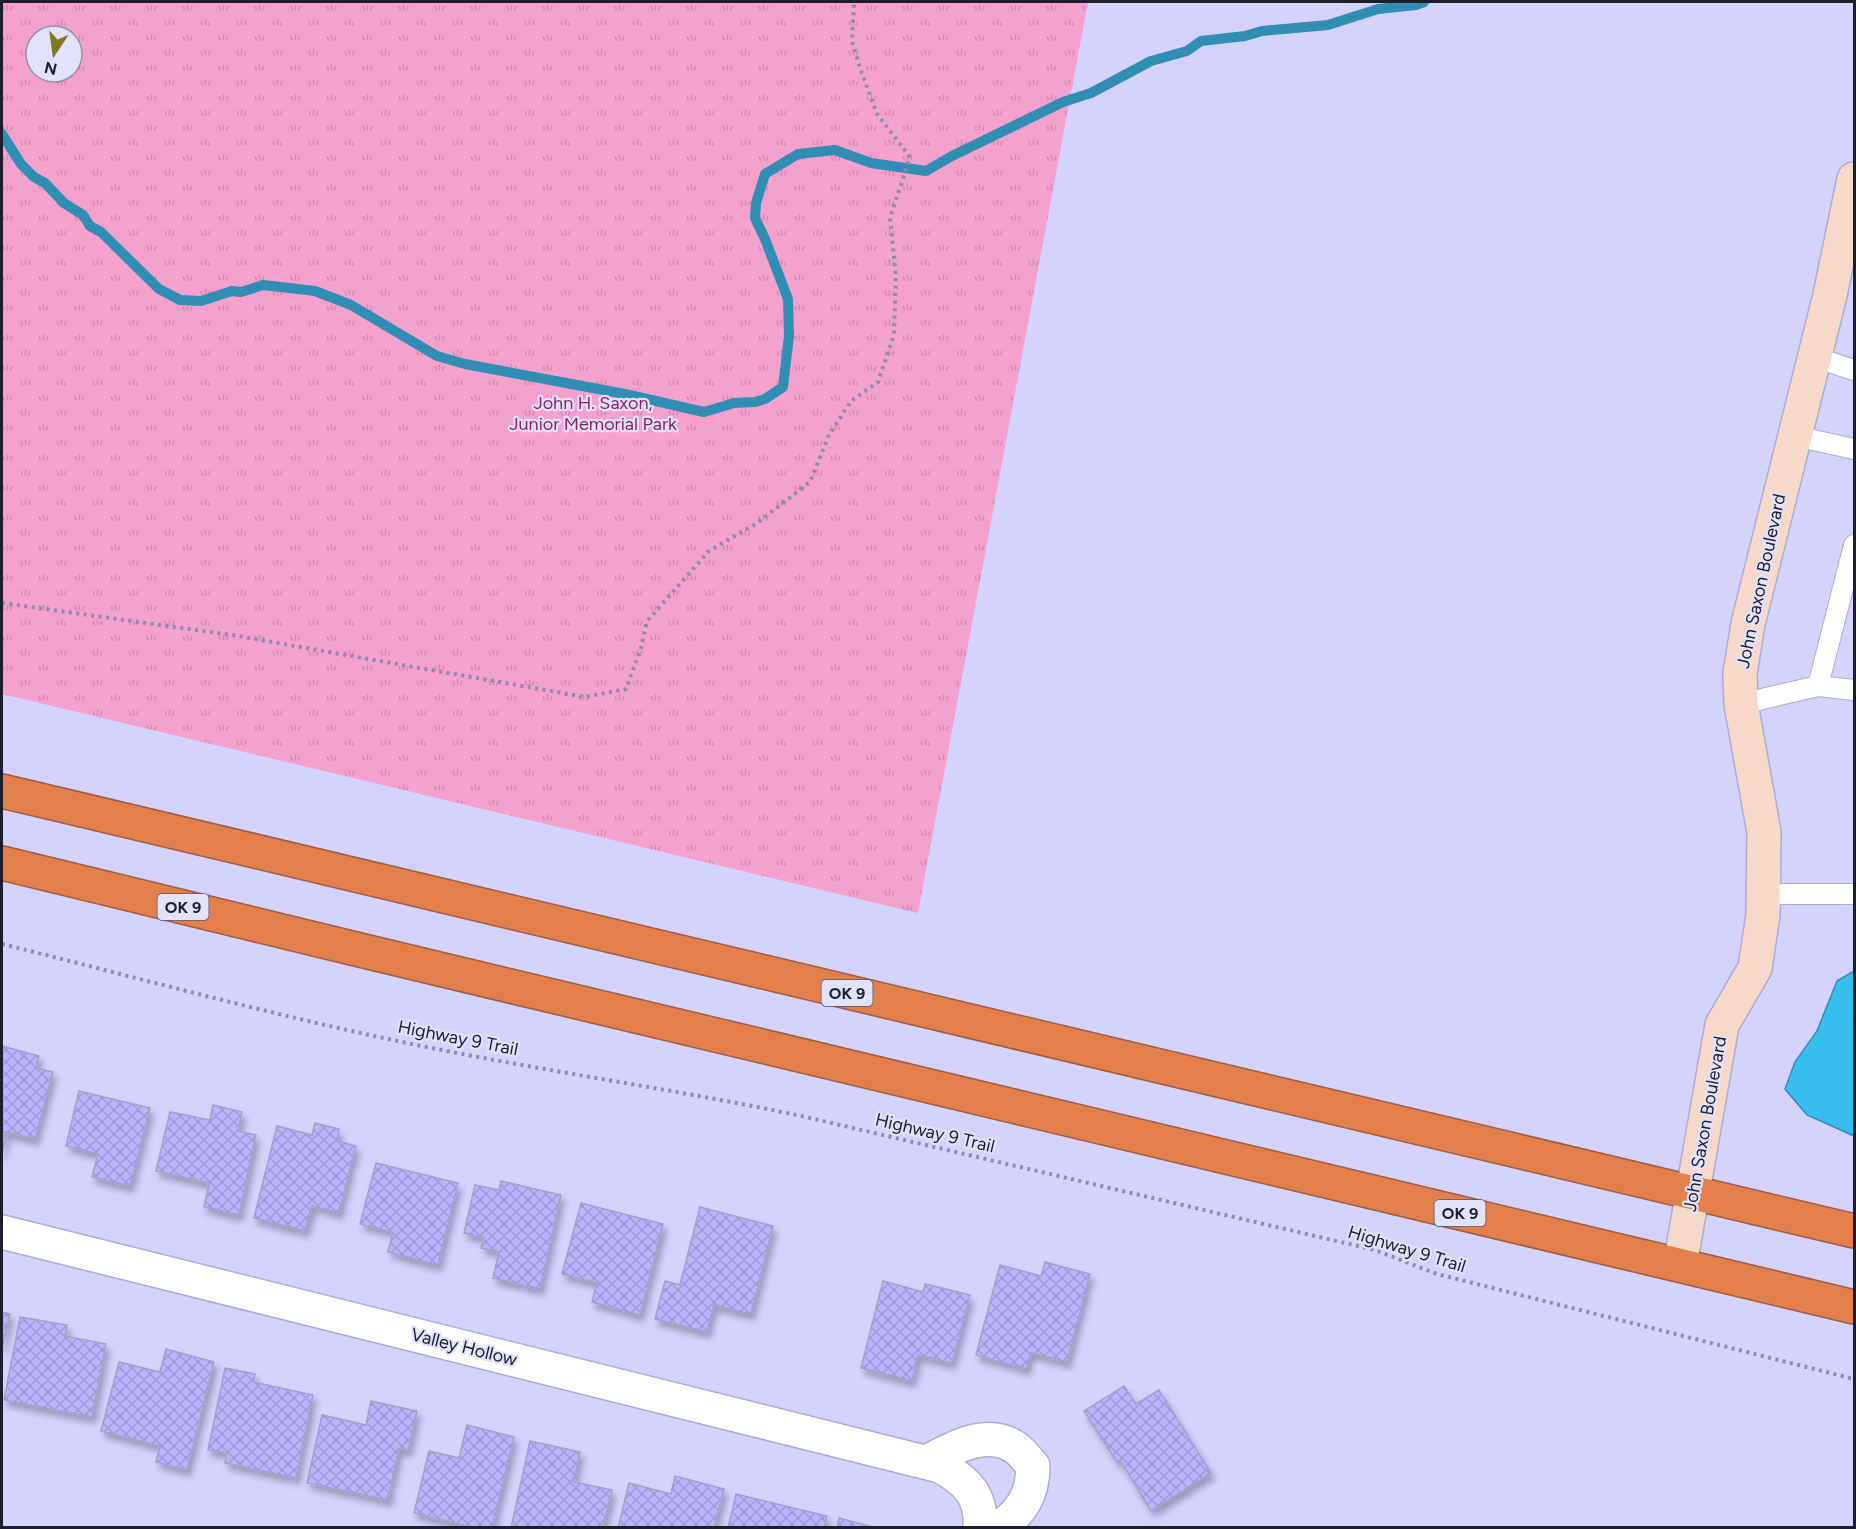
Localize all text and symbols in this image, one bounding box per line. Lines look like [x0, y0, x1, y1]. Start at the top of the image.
north arrow [24, 24, 84, 84]
text: N [43, 57, 59, 79]
park label: John H. Saxon, Junior Memorial Park [509, 392, 677, 435]
street label: John Saxon Boulevard [1732, 492, 1790, 670]
road number: OK 9 [158, 894, 208, 920]
road number: OK 9 [822, 980, 872, 1006]
street label: Highway 9 Trail [396, 1016, 520, 1060]
street label: John Saxon Boulevard [1679, 1035, 1731, 1213]
street label: Highway 9 Trail [873, 1109, 997, 1157]
road number: OK 9 [1434, 1200, 1486, 1226]
street label: Highway 9 Trail [1345, 1221, 1469, 1277]
street label: Valley Hollow [409, 1323, 519, 1371]

